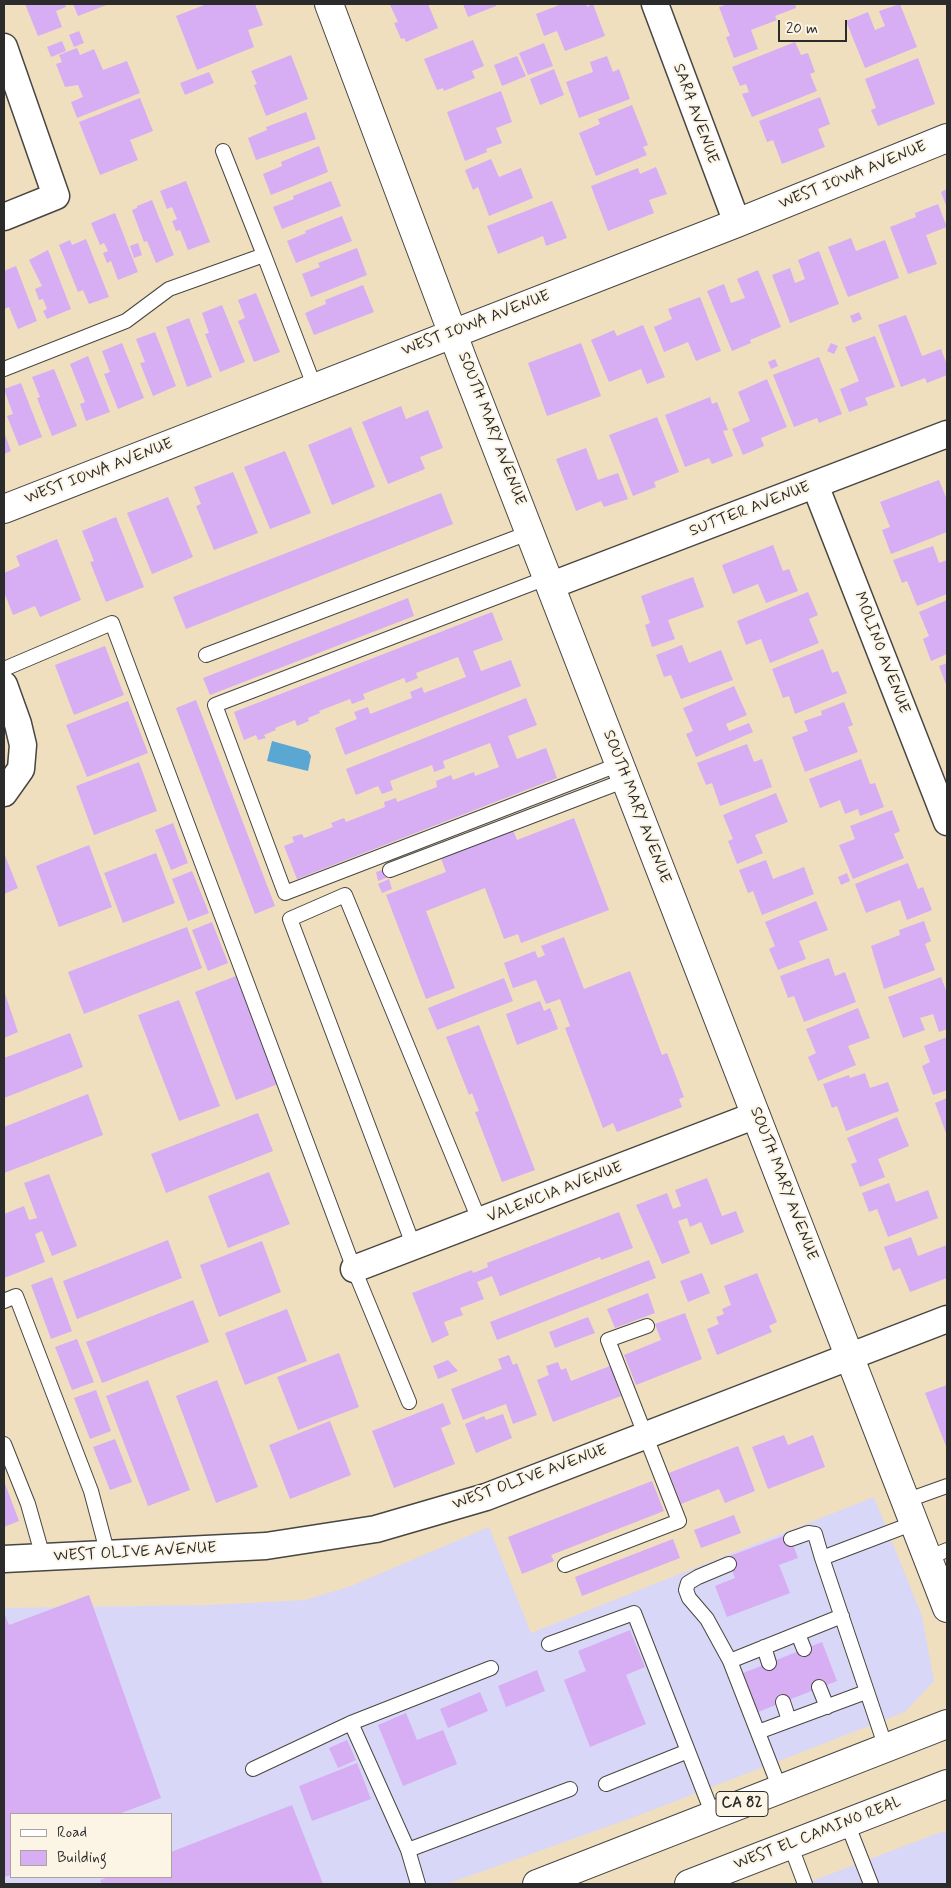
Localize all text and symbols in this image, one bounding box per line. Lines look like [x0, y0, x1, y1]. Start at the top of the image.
scale bar [781, 10, 850, 42]
text: 20 m [786, 19, 818, 39]
street label: SARA AVENUE [668, 61, 722, 167]
street label: WEST IOWA AVENUE [776, 138, 930, 214]
street label: WEST IOWA AVENUE [399, 287, 553, 361]
street label: SOUTH MARY AVENUE [453, 350, 529, 508]
street label: WEST IOWA AVENUE [22, 435, 176, 509]
street label: SUTTER AVENUE [687, 478, 813, 542]
street label: MOLINO AVENUE [849, 589, 913, 717]
street label: SOUTH MARY AVENUE [598, 728, 674, 886]
street label: SOUTH MARY AVENUE [745, 1105, 821, 1263]
street label: VALENCIA AVENUE [485, 1158, 625, 1228]
street label: WEST OLIVE AVENUE [450, 1441, 610, 1515]
street label: WEST OLIVE AVENUE [53, 1539, 217, 1567]
road number: CA 82 [716, 1792, 768, 1816]
street label: WEST EL CAMINO REAL [731, 1793, 905, 1875]
legend [10, 1813, 172, 1878]
text: Road [57, 1823, 87, 1843]
text: Building [57, 1848, 107, 1868]

